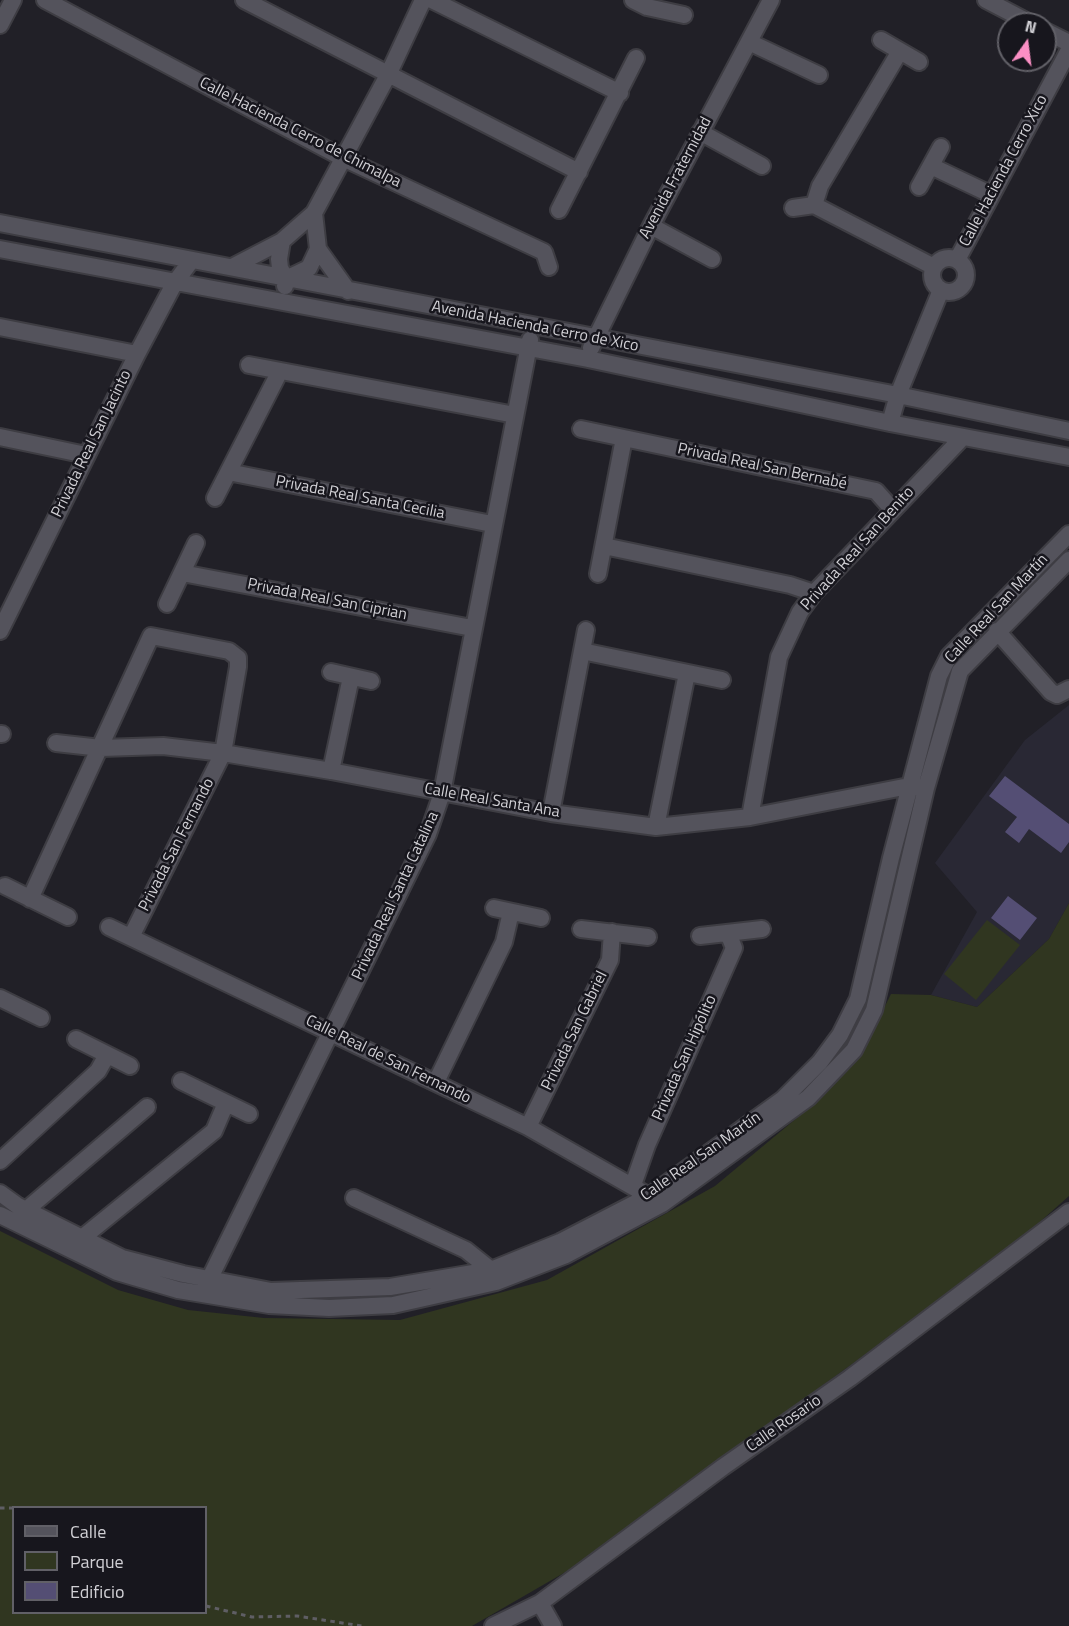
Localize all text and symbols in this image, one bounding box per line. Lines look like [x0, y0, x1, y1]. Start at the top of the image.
north arrow [997, 12, 1057, 72]
text: N [1023, 13, 1039, 39]
street label: Calle Hacienda Cerro de Chimalpa [196, 74, 404, 192]
street label: Calle Hacienda Cerro Xico [956, 92, 1052, 250]
street label: Avenida Fraternidad [636, 114, 716, 242]
street label: Avenida Hacienda Cerro de Xico [430, 298, 640, 356]
street label: Privada Real San Jacinto [48, 367, 136, 521]
street label: Privada Real San Bernabé [676, 440, 848, 494]
street label: Privada Real Santa Cecilia [274, 472, 446, 524]
street label: Privada Real San Benito [797, 483, 919, 615]
street label: Calle Real San Martín [941, 550, 1053, 668]
street label: Privada Real San Ciprian [246, 575, 408, 625]
street label: Privada San Fernando [135, 775, 219, 915]
street label: Calle Real Santa Ana [423, 780, 561, 822]
street label: Privada Real Santa Catalina [348, 809, 444, 983]
street label: Privada San Gabriel [538, 968, 612, 1094]
street label: Privada San Hipólito [649, 992, 721, 1124]
street label: Calle Real de San Fernando [302, 1012, 474, 1108]
street label: Calle Real San Martín [637, 1108, 765, 1206]
street label: Calle Rosario [743, 1391, 825, 1457]
legend [12, 1506, 207, 1614]
text: Calle [70, 1518, 106, 1545]
text: Parque [70, 1548, 124, 1575]
text: Edificio [70, 1578, 124, 1605]

